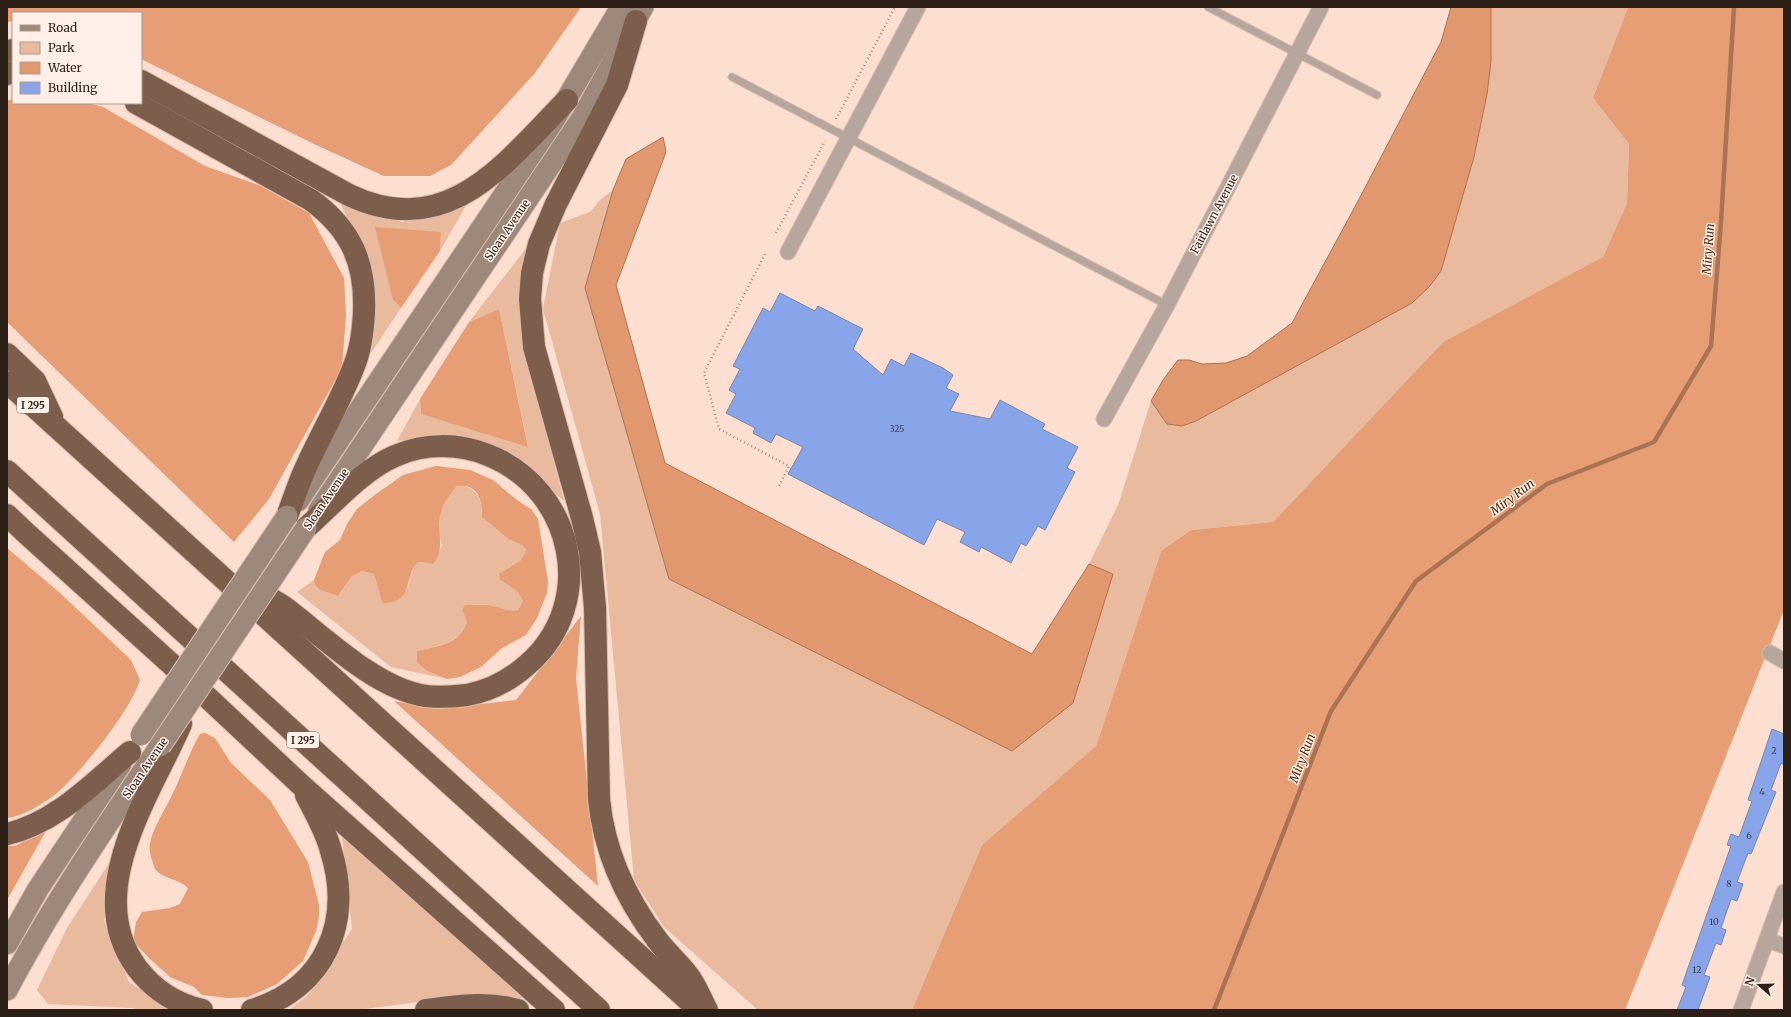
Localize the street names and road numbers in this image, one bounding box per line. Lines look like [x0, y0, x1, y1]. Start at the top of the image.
street label: Fairlawn Avenue [1187, 172, 1241, 256]
street label: Sloan Avenue [481, 197, 533, 263]
road number: I 295 [17, 397, 49, 413]
street label: Sloan Avenue [300, 466, 352, 532]
road number: I 295 [287, 732, 319, 748]
street label: Sloan Avenue [119, 735, 171, 801]

